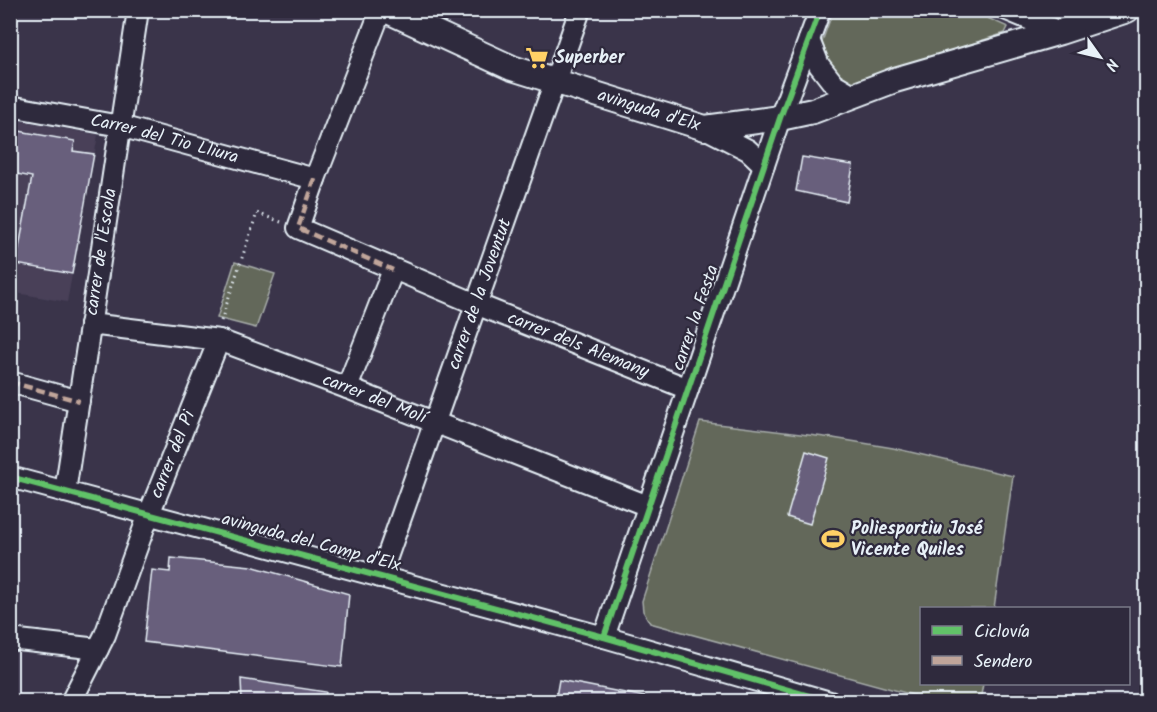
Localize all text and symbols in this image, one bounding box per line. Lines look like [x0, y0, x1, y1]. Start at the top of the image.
north arrow [1070, 27, 1130, 87]
place label: Superber [555, 44, 626, 73]
supermarket icon: Superber [524, 45, 550, 71]
text: N [1098, 53, 1124, 76]
street label: avinguda d'Elx [594, 81, 704, 140]
street label: Carrer del Tio Lliura [88, 106, 242, 172]
street label: carrer de l'Escola [77, 186, 125, 317]
street label: carrer de la Joventut [440, 213, 520, 374]
street label: carrer la Festa [664, 261, 728, 375]
street label: carrer dels Alemany [503, 304, 654, 387]
street label: carrer del Molí [318, 365, 433, 433]
street label: carrer del Pi [142, 406, 204, 503]
street label: avinguda del Camp d'Elx [218, 505, 404, 581]
place label: Poliesportiu José Vicente Quiles [851, 515, 983, 565]
sports icon: Poliesportiu José Vicente Quiles [820, 526, 846, 552]
legend [920, 607, 1130, 685]
text: Ciclovía [974, 618, 1030, 647]
text: Sendero [974, 648, 1032, 677]

